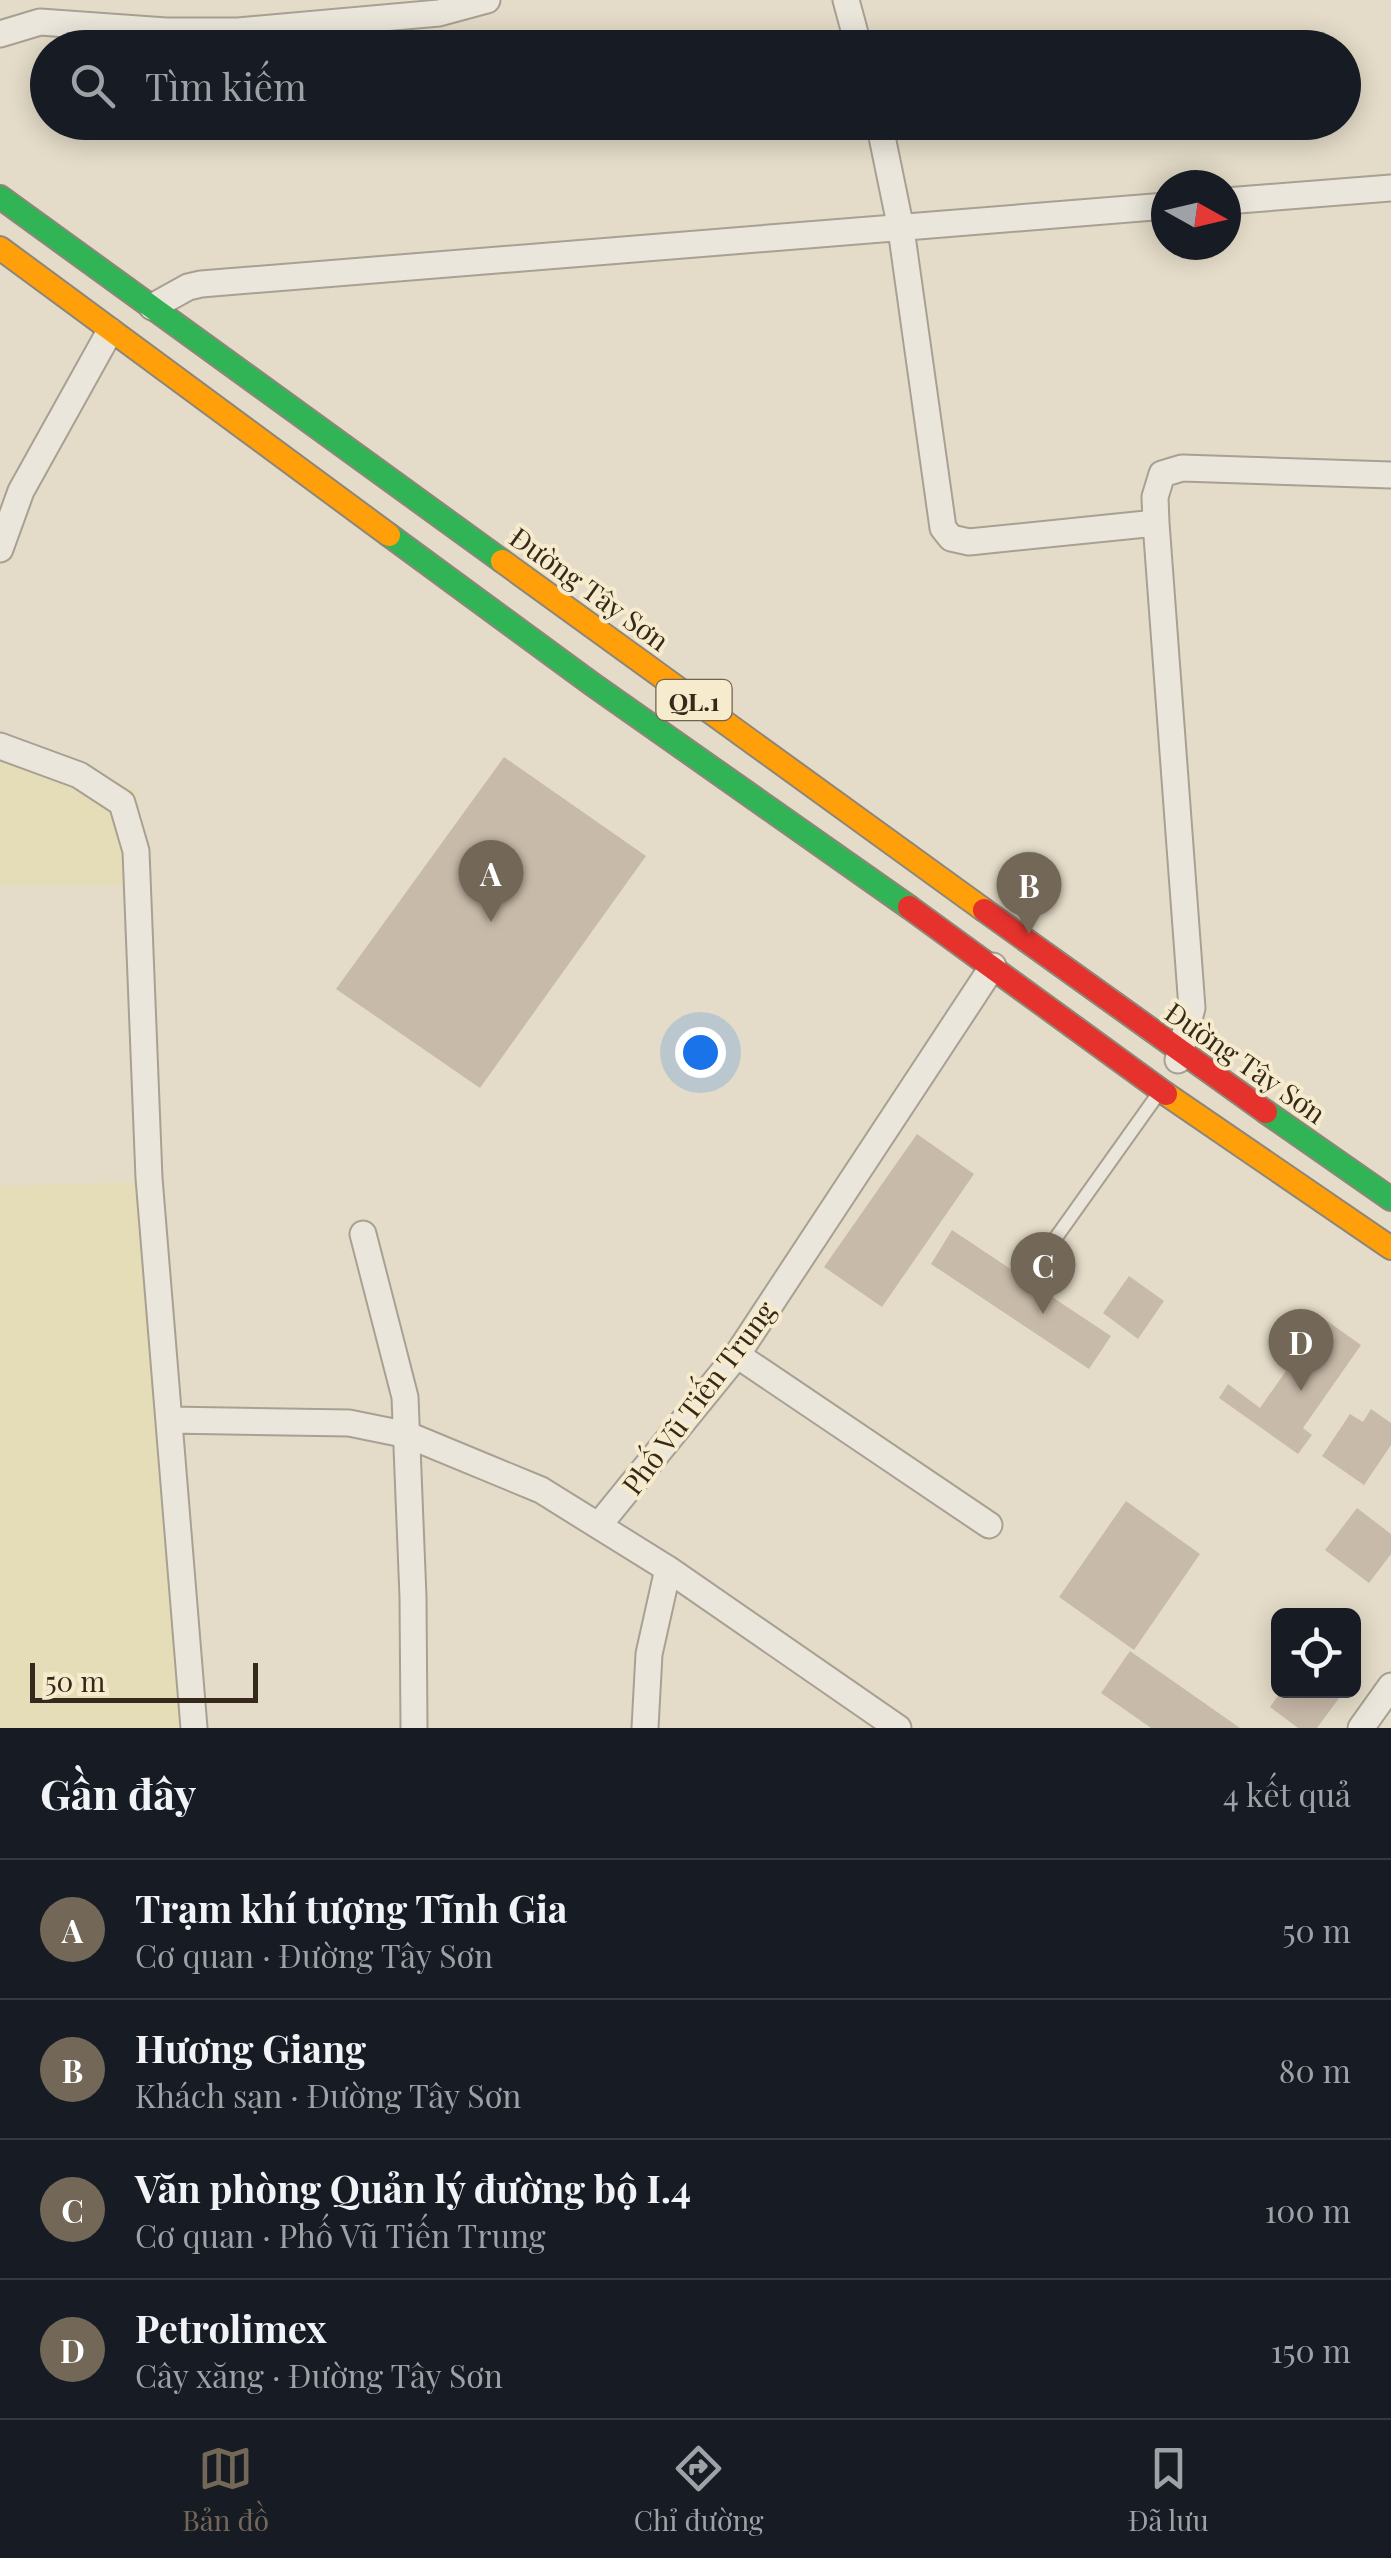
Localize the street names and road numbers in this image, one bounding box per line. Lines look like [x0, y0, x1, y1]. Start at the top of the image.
street label: Đường Tây Sơn [503, 518, 677, 658]
road number: QL.1 [656, 680, 732, 720]
street label: Đường Tây Sơn [1159, 993, 1334, 1131]
street label: Phố Vũ Tiến Trung [612, 1292, 783, 1501]

